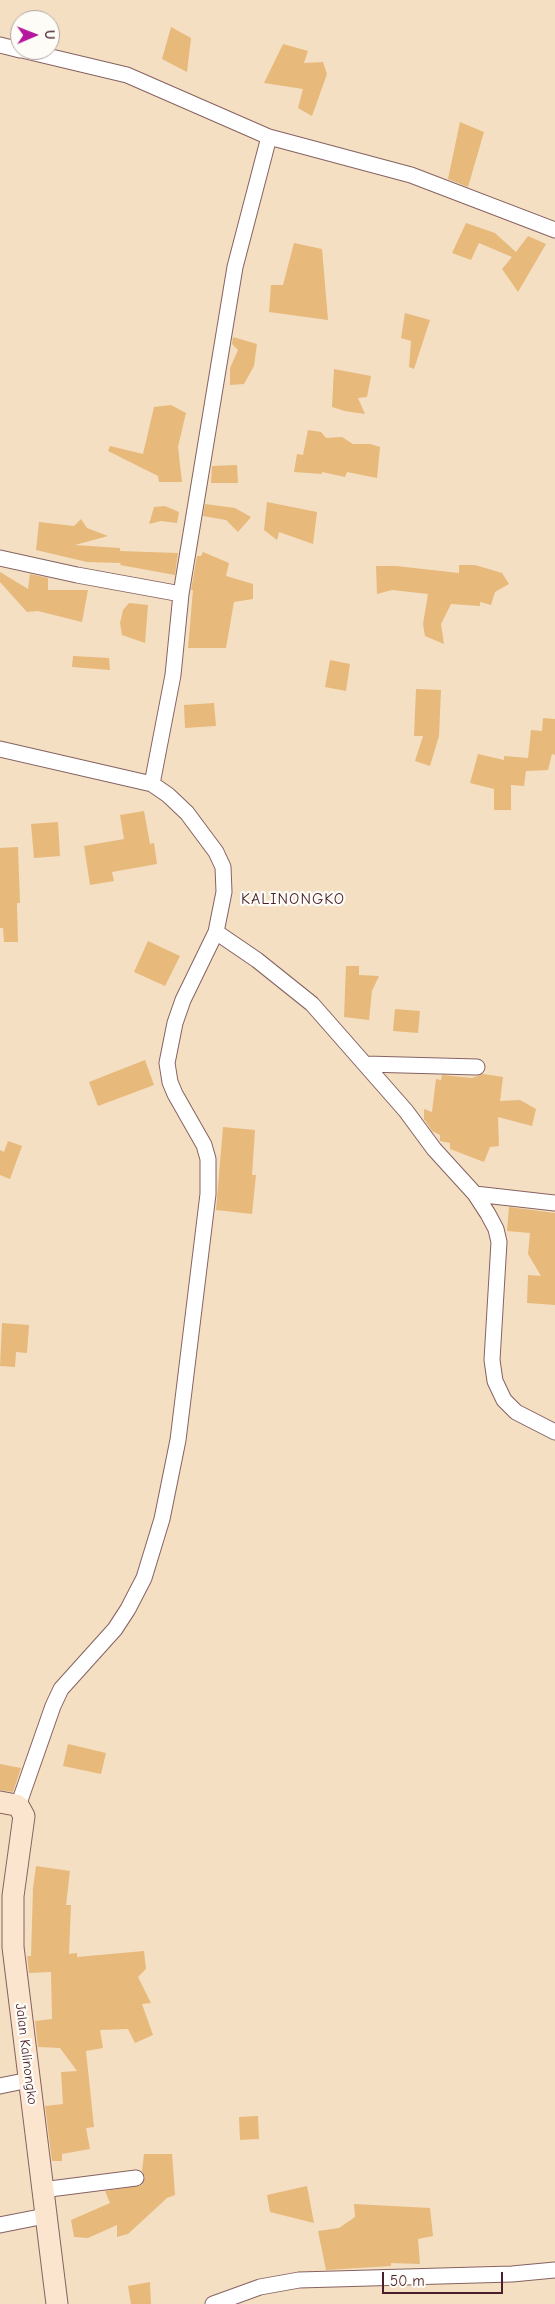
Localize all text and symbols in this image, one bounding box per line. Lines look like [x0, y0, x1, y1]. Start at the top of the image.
north arrow [10, 10, 60, 60]
text: U [41, 30, 58, 40]
district label: KALINONGKO [240, 889, 346, 909]
street label: Jalan Kalinongko [11, 2002, 41, 2106]
scale bar [385, 2262, 506, 2294]
text: 50 m [390, 2272, 425, 2290]

